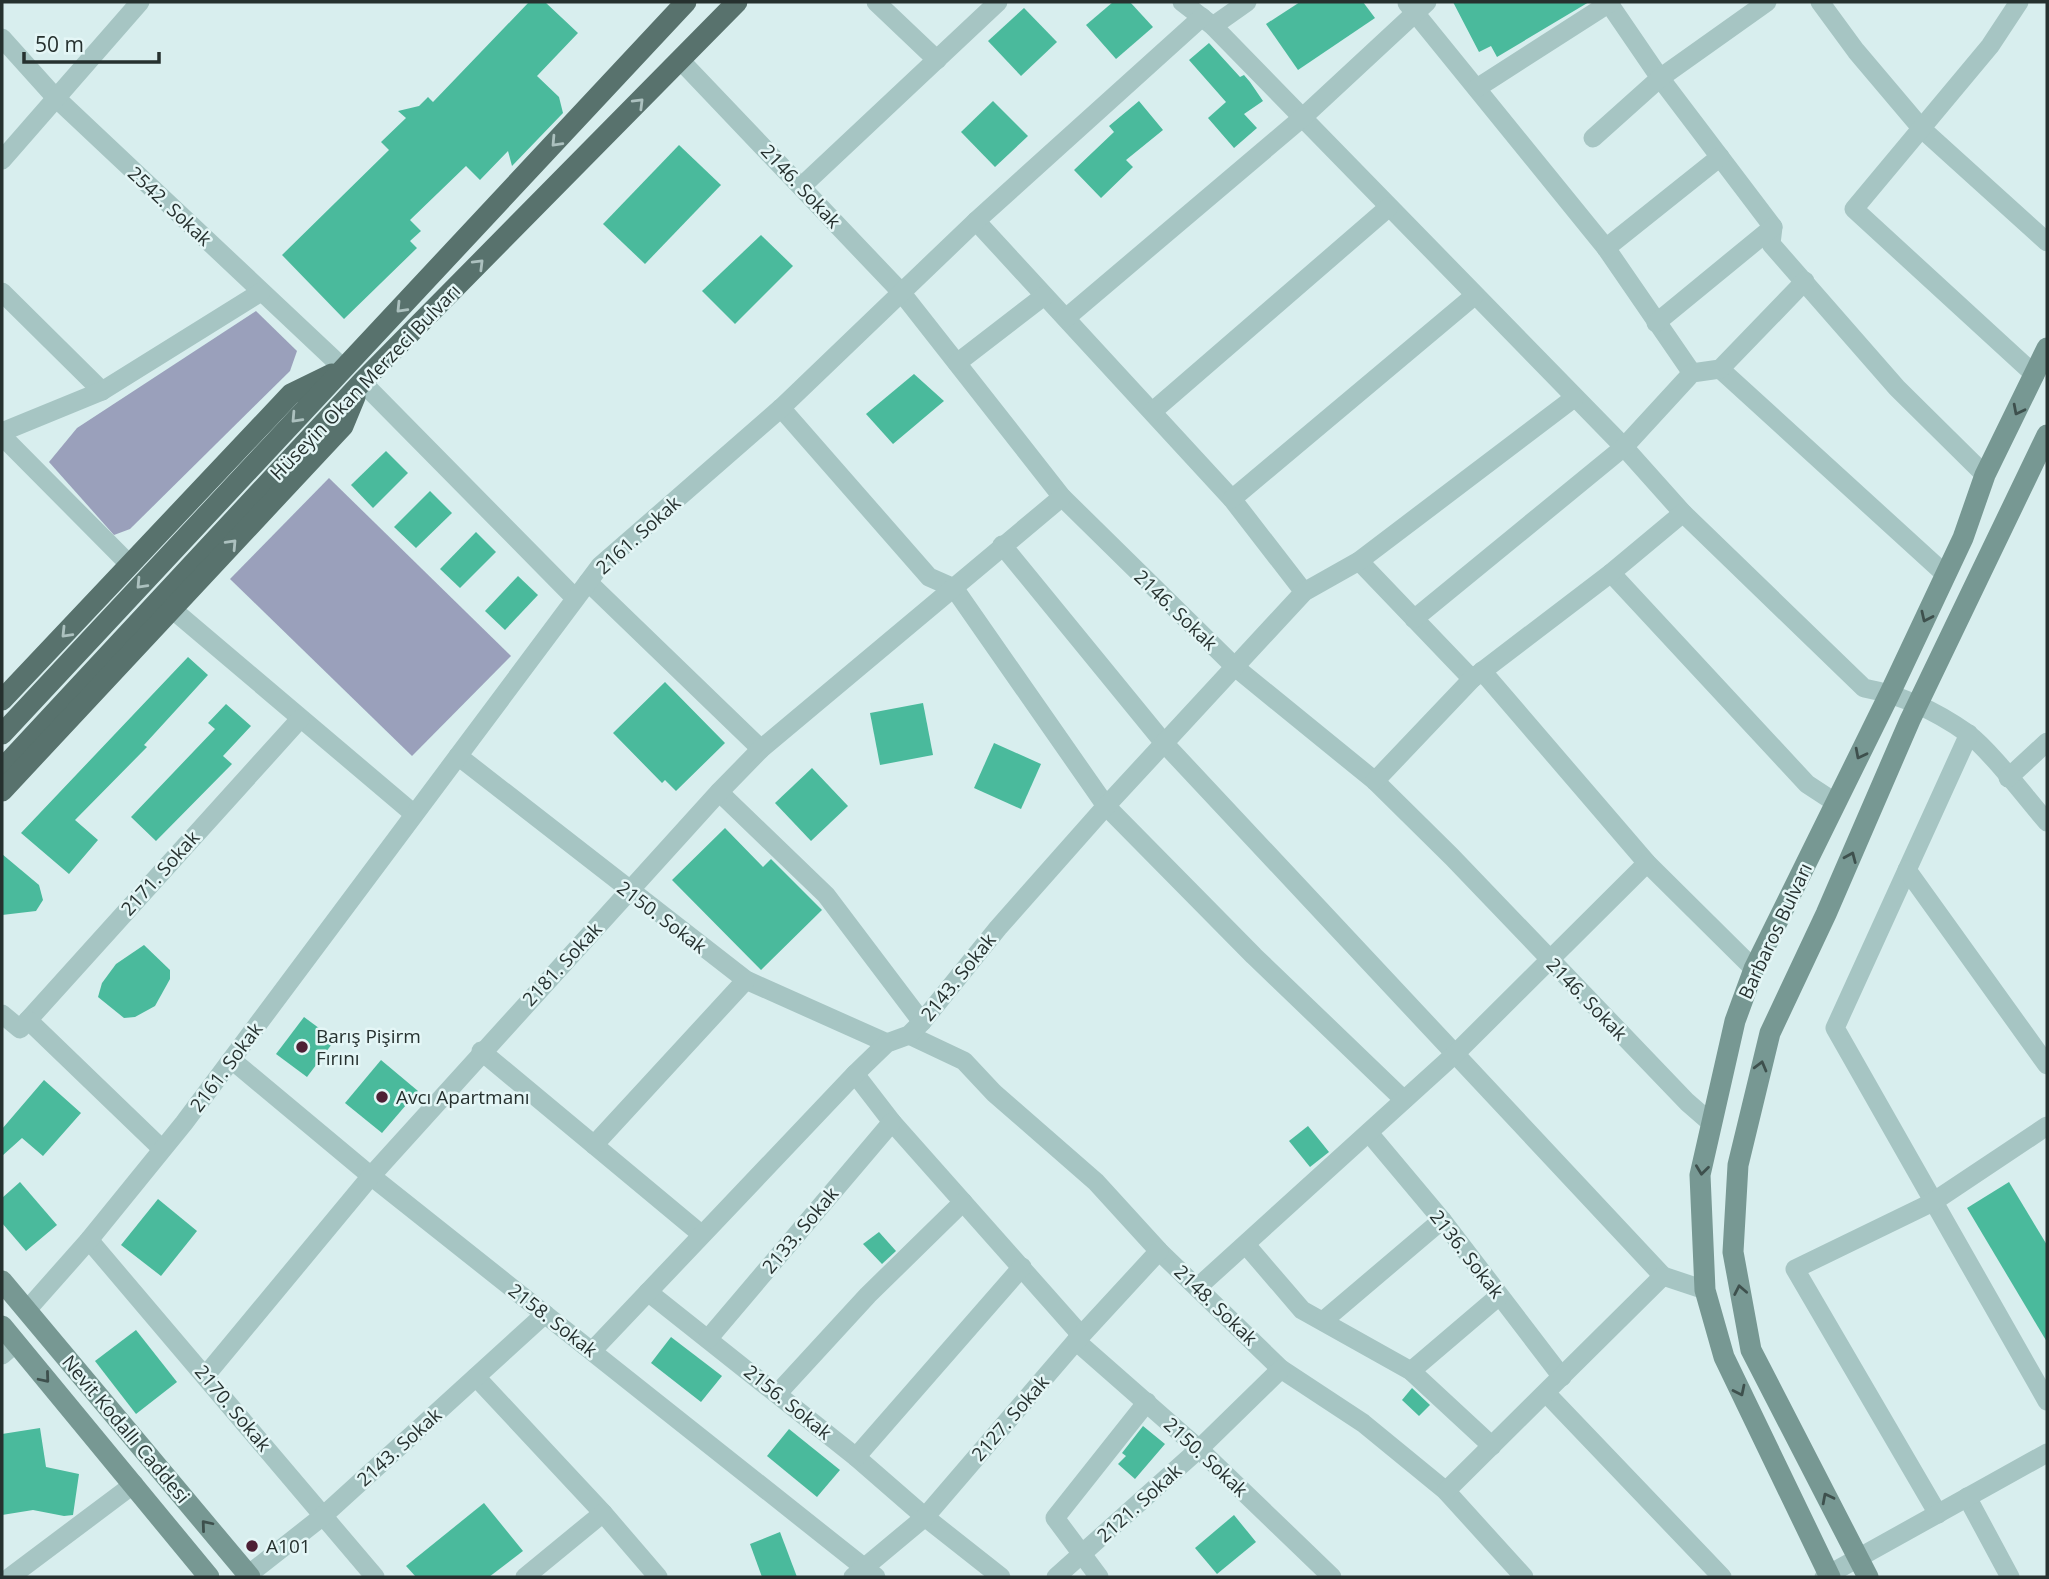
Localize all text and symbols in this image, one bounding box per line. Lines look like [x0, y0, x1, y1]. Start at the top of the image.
scale bar [24, 21, 159, 65]
text: 50 m [35, 30, 84, 58]
one-way arrow [631, 98, 644, 111]
one-way arrow [551, 134, 564, 147]
street label: 2146. Sokak [755, 138, 847, 234]
street label: 2542. Sokak [122, 160, 218, 252]
one-way arrow [470, 260, 483, 273]
street label: Hüseyin Okan Merzeci Bulvarı [264, 278, 466, 486]
one-way arrow [396, 300, 409, 313]
one-way arrow [2012, 403, 2026, 415]
one-way arrow [292, 410, 305, 423]
street label: 2161. Sokak [590, 490, 686, 580]
one-way arrow [224, 539, 236, 552]
street label: 2146. Sokak [1129, 564, 1223, 656]
one-way arrow [137, 576, 150, 589]
one-way arrow [1920, 610, 1934, 622]
one-way arrow [61, 625, 74, 638]
one-way arrow [1855, 747, 1869, 759]
street label: 2171. Sokak [115, 825, 205, 921]
one-way arrow [1843, 852, 1857, 864]
street label: Barbaros Bulvarı [1732, 859, 1818, 1003]
street label: 2150. Sokak [612, 875, 712, 959]
street label: 2181. Sokak [516, 916, 608, 1012]
street label: 2143. Sokak [915, 928, 1001, 1026]
street label: 2146. Sokak [1541, 952, 1633, 1046]
street label: 2161. Sokak [184, 1017, 268, 1117]
place label: Barış Pişirm Fırını [316, 1023, 421, 1071]
marker: Barış Pişirm Fırını [294, 1039, 310, 1055]
one-way arrow [1753, 1060, 1767, 1072]
place label: Avcı Apartmanı [396, 1084, 530, 1110]
marker: Avcı Apartmanı [374, 1089, 390, 1105]
one-way arrow [1695, 1165, 1710, 1176]
street label: 2133. Sokak [756, 1181, 844, 1279]
street label: 2136. Sokak [1424, 1204, 1510, 1304]
street label: 2148. Sokak [1169, 1259, 1263, 1351]
street label: 2158. Sokak [503, 1277, 603, 1363]
one-way arrow [1733, 1284, 1748, 1296]
street label: Nevit Kodallı Caddesi [56, 1349, 196, 1509]
street label: 2170. Sokak [189, 1359, 277, 1457]
street label: 2156. Sokak [739, 1359, 837, 1445]
street label: 2127. Sokak [965, 1370, 1055, 1466]
one-way arrow [37, 1371, 50, 1383]
one-way arrow [1732, 1384, 1746, 1396]
street label: 2143. Sokak [351, 1402, 447, 1492]
street label: 2150. Sokak [1158, 1411, 1254, 1503]
street label: 2121. Sokak [1091, 1458, 1187, 1548]
one-way arrow [1821, 1493, 1835, 1505]
one-way arrow [202, 1520, 214, 1533]
place label: A101 [266, 1533, 311, 1559]
marker: A101 [244, 1538, 260, 1554]

